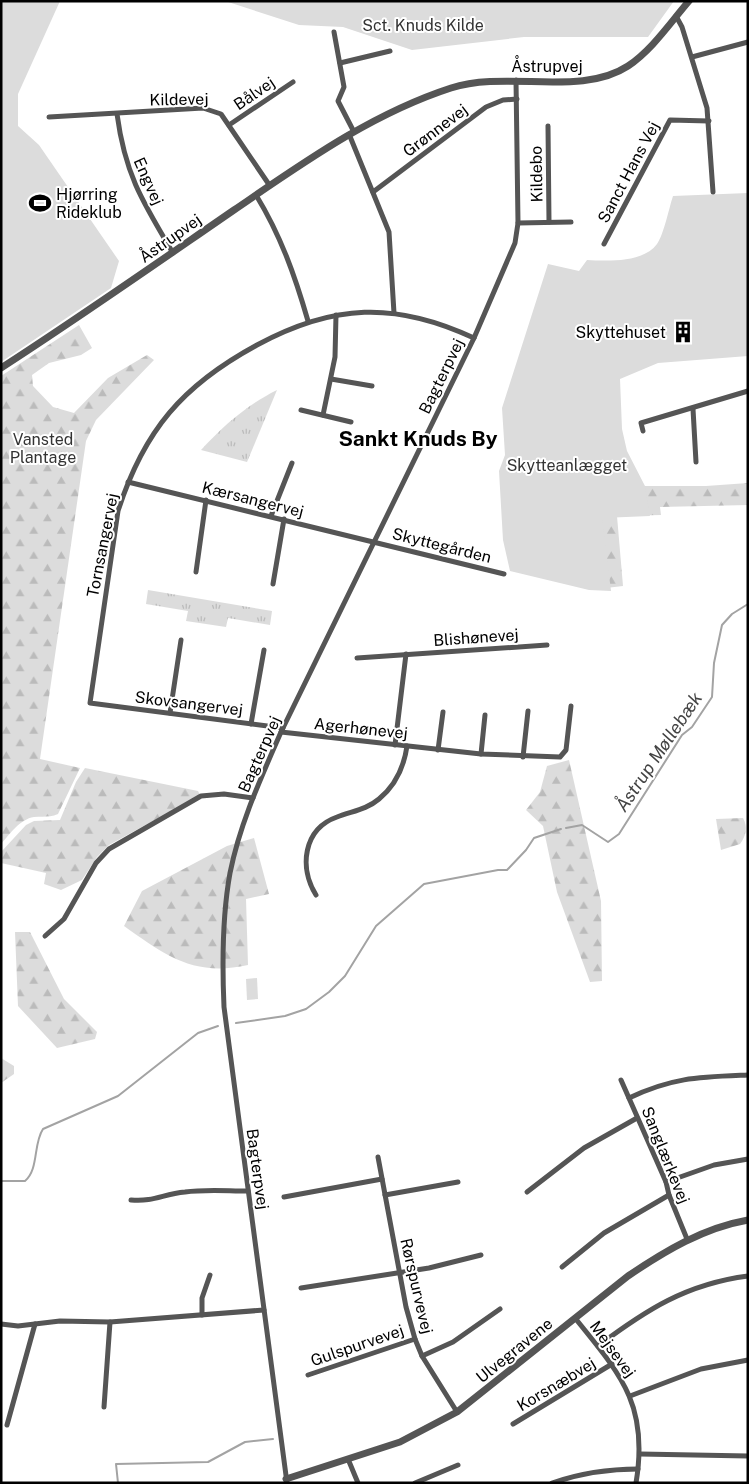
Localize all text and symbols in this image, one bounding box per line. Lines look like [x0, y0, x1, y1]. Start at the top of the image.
park label: Sct. Knuds Kilde [362, 16, 484, 35]
street label: Åstrupvej [511, 55, 583, 76]
street label: Bålvej [230, 73, 278, 114]
street label: Kildevej [149, 89, 209, 110]
street label: Grønnevej [399, 100, 471, 161]
street label: Sanct Hans Vej [594, 118, 663, 226]
street label: Kildebo [527, 146, 546, 202]
street label: Engvej [130, 154, 167, 208]
place label: Hjørring Rideklub [56, 185, 122, 222]
sports icon: Hjørring Rideklub [27, 190, 53, 216]
street label: Åstrupvej [134, 208, 205, 267]
building icon: Skyttehuset [670, 319, 696, 345]
place label: Skyttehuset [575, 323, 666, 342]
street label: Bagterpvej [415, 335, 468, 417]
district label: Sankt Knuds By [338, 426, 498, 451]
park label: Vansted Plantage [10, 430, 76, 467]
park label: Skytteanlægget [507, 456, 627, 475]
street label: Kærsangervej [200, 478, 306, 521]
street label: Tornsangervej [83, 492, 122, 599]
street label: Skyttegården [390, 524, 493, 567]
street label: Blishønevej [433, 625, 519, 650]
street label: Skovsangervej [134, 687, 244, 720]
water label: Åstrup Møllebæk [609, 687, 706, 815]
street label: Bagterpvej [234, 713, 285, 795]
street label: Agerhønevej [313, 714, 409, 743]
street label: Sanglærkevej [637, 1104, 694, 1207]
street label: Bagterpvej [242, 1127, 273, 1211]
street label: Rørspurvevej [396, 1236, 437, 1336]
street label: Ulvegravene [472, 1314, 556, 1387]
street label: Mejsevej [586, 1317, 640, 1381]
street label: Gulspurvevej [308, 1321, 406, 1370]
street label: Korsnæbvej [514, 1354, 599, 1415]

